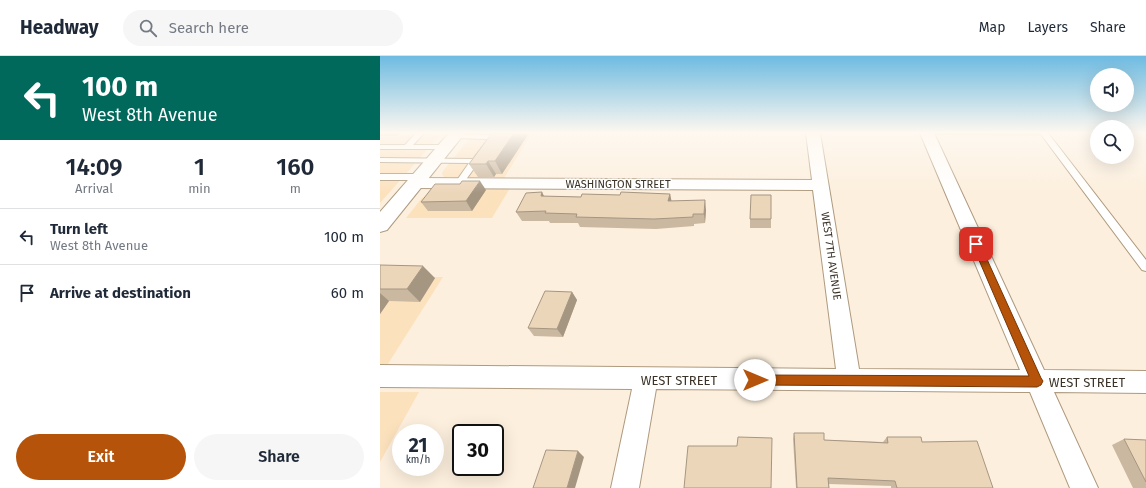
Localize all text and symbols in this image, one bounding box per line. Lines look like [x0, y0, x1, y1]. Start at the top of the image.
search box [123, 10, 403, 46]
text: Headway [20, 16, 99, 39]
icon: search [137, 17, 159, 39]
text: Search here [169, 19, 249, 37]
text: Map [979, 19, 1005, 36]
text: Layers [1027, 19, 1068, 36]
text: Share [1090, 19, 1126, 36]
map controls [1090, 68, 1134, 164]
button: sound [1090, 68, 1134, 112]
text: 100 m [82, 70, 158, 103]
icon: left [16, 72, 68, 124]
text: West 8th Avenue [82, 104, 218, 126]
button: search [1090, 120, 1134, 164]
text: 14:09 [66, 153, 123, 181]
text: 1 [194, 153, 205, 181]
text: 160 [276, 153, 314, 181]
street label: WASHINGTON STREET [565, 178, 671, 191]
text: Arrival [75, 181, 113, 196]
text: min [188, 181, 211, 196]
text: m [290, 181, 301, 196]
street label: WEST 7TH AVENUE [818, 211, 844, 301]
text: Turn left [50, 220, 108, 238]
icon: left [16, 226, 38, 248]
pin [959, 227, 993, 261]
text: 100 m [324, 228, 364, 246]
icon: arrive [965, 233, 987, 255]
text: West 8th Avenue [50, 238, 148, 253]
icon: arrive [16, 282, 38, 304]
text: Arrive at destination [50, 284, 191, 302]
text: 60 m [331, 284, 364, 302]
position arrow [734, 359, 776, 401]
street label: WEST STREET [641, 373, 718, 388]
street label: WEST STREET [1049, 375, 1126, 390]
speed limit sign: 30 [452, 424, 504, 476]
text: 21 [408, 433, 428, 457]
button: Exit [16, 434, 186, 480]
button: Share [194, 434, 364, 480]
text: km/h [406, 454, 430, 466]

